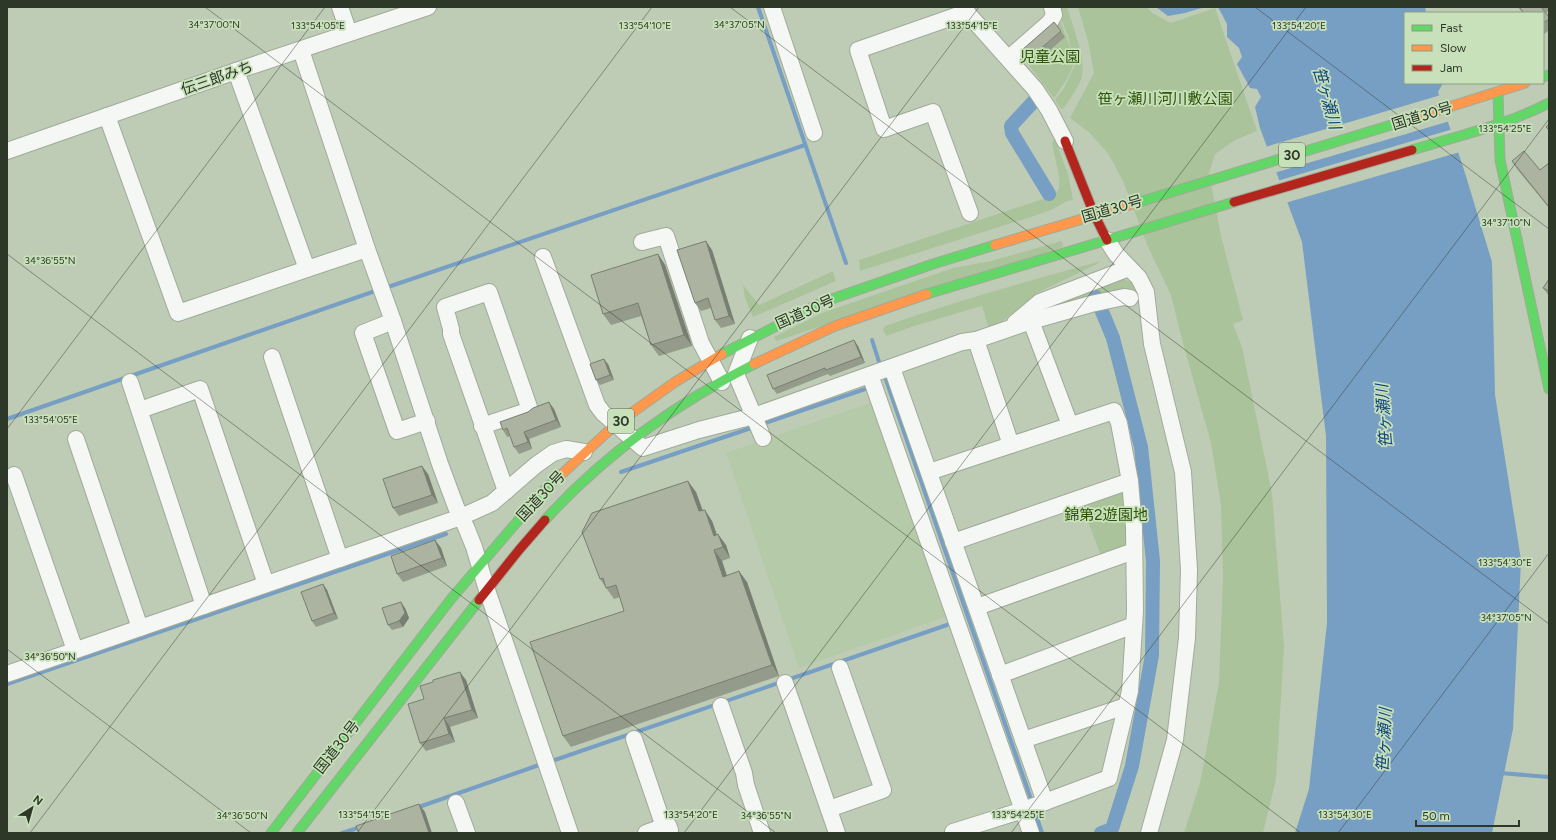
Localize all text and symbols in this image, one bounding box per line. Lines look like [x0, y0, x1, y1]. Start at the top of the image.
legend [1404, 12, 1544, 84]
text: 34°37'00"N [188, 18, 240, 31]
text: 34°37'05"N [713, 18, 765, 31]
text: 133°54'05"E [291, 19, 345, 32]
text: 133°54'10"E [619, 19, 671, 32]
text: 133°54'15"E [946, 19, 998, 32]
text: 133°54'20"E [1272, 19, 1326, 32]
text: Fast [1440, 21, 1463, 35]
text: Slow [1440, 41, 1467, 55]
park label: 児童公園 [1020, 48, 1080, 66]
street label: 伝三郎みち [179, 57, 255, 99]
text: Jam [1440, 61, 1463, 75]
water label: 笹ヶ瀬川 [1309, 65, 1346, 133]
park label: 笹ヶ瀬川河川敷公園 [1097, 90, 1233, 108]
street label: 国道30号 [1389, 98, 1455, 134]
text: 133°54'25"E [1478, 122, 1532, 135]
road number: 30 [1279, 143, 1305, 167]
street label: 国道30号 [1079, 192, 1145, 226]
text: 34°37'10"N [1481, 216, 1531, 229]
text: 34°36'55"N [25, 254, 75, 267]
street label: 国道30号 [773, 291, 837, 333]
water label: 笹ヶ瀬川 [1372, 381, 1396, 449]
road number: 30 [608, 409, 634, 433]
text: 133°54'05"E [24, 413, 78, 426]
street label: 国道30号 [513, 467, 569, 525]
park label: 錦第2遊園地 [1064, 506, 1148, 524]
text: 133°54'30"E [1478, 556, 1532, 569]
text: 34°37'05"N [1480, 611, 1532, 624]
text: 34°36'50"N [24, 650, 76, 663]
water label: 笹ヶ瀬川 [1373, 706, 1395, 772]
street label: 国道30号 [311, 717, 363, 777]
north arrow [12, 788, 52, 828]
text: N [30, 793, 45, 808]
scale bar [1416, 802, 1519, 828]
text: 133°54'15"E [338, 808, 390, 821]
text: 133°54'20"E [664, 808, 718, 821]
text: 133°54'25"E [991, 808, 1045, 821]
text: 133°54'30"E [1318, 808, 1372, 821]
text: 34°36'50"N [216, 809, 268, 822]
text: 34°36'55"N [741, 809, 791, 822]
text: 50 m [1422, 809, 1450, 823]

